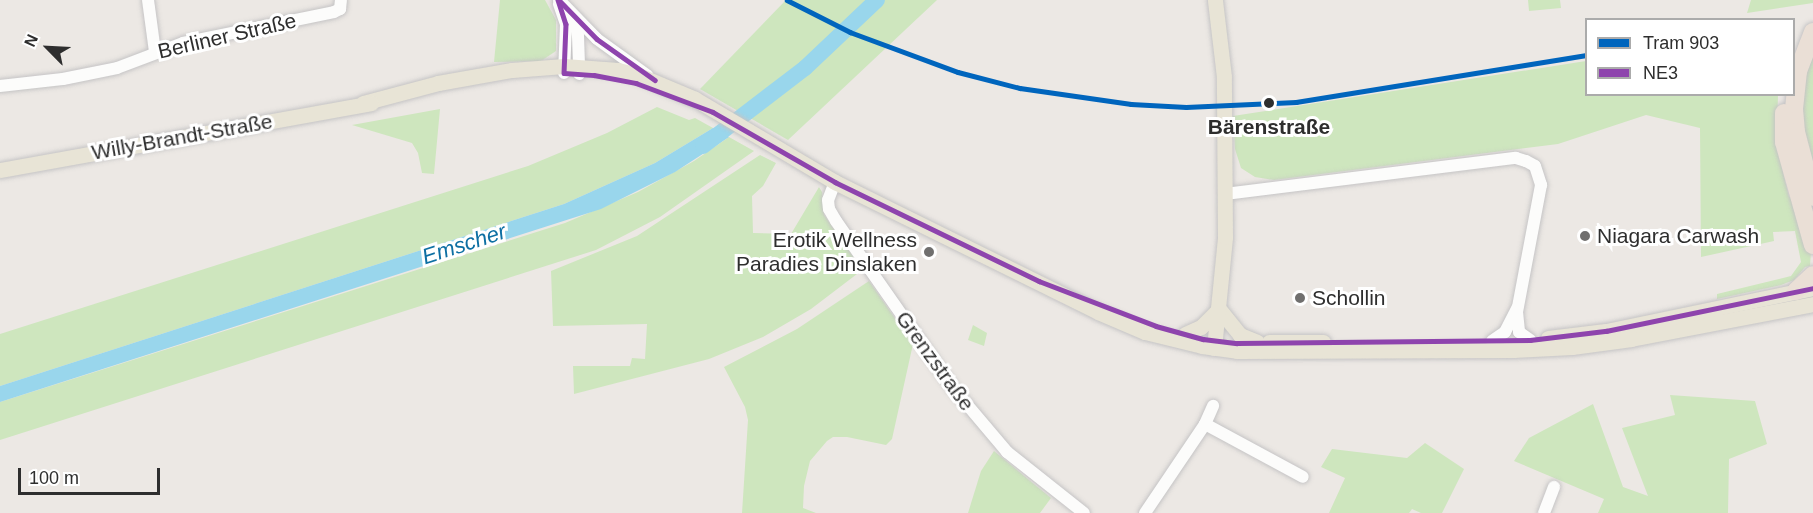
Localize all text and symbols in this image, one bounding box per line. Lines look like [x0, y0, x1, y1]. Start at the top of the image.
street label: Berliner Straße [155, 8, 299, 64]
north arrow [18, 18, 78, 78]
legend [1585, 18, 1795, 96]
text: N [21, 32, 41, 49]
text: Tram 903 [1643, 33, 1719, 53]
text: NE3 [1643, 63, 1678, 83]
marker: Bärenstraße [1260, 94, 1278, 112]
street label: Willy-Brandt-Straße [90, 109, 274, 165]
place label: Bärenstraße [1208, 114, 1330, 140]
water label: Emscher [419, 218, 509, 270]
place label: Niagara Carwash [1597, 223, 1759, 249]
place label: Erotik Wellness Paradies Dinslaken [736, 227, 917, 277]
marker: Niagara Carwash [1578, 229, 1592, 243]
marker: Erotik Wellness Paradies Dinslaken [922, 245, 936, 259]
place label: Schollin [1312, 285, 1386, 311]
marker: Schollin [1293, 291, 1307, 305]
street label: Grenzstraße [891, 306, 979, 416]
scale bar [21, 456, 164, 494]
text: 100 m [29, 468, 79, 488]

